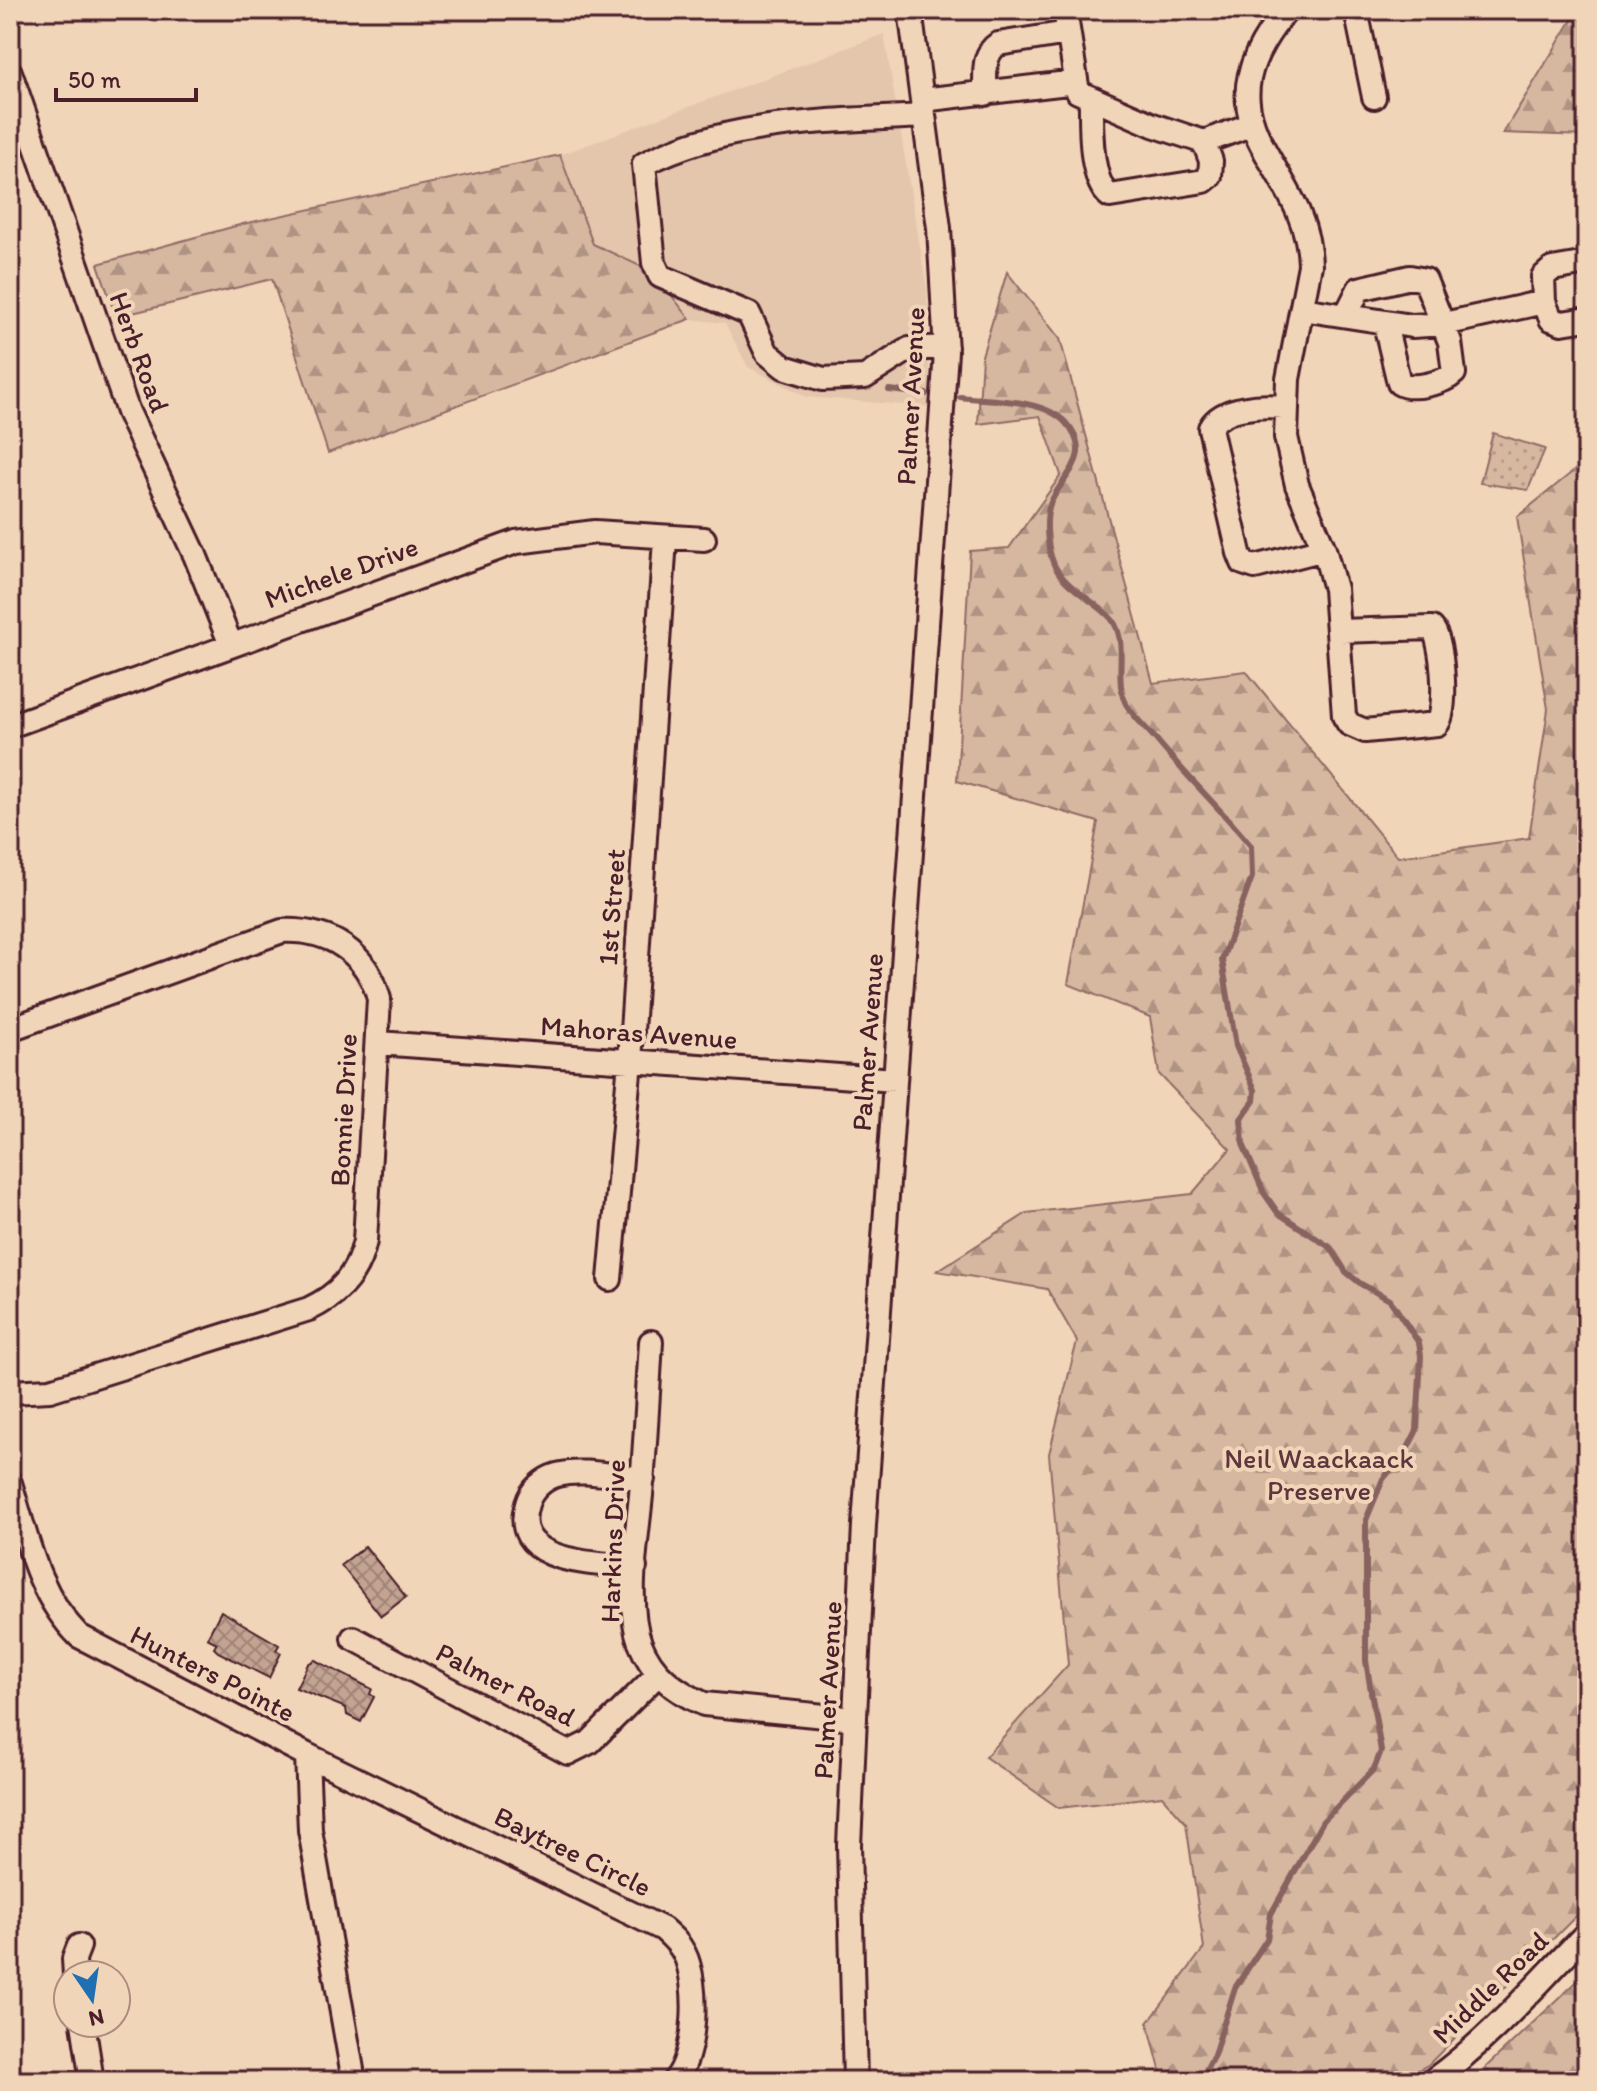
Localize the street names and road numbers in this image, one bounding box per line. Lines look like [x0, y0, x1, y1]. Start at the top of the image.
street label: Herb Road [102, 287, 178, 417]
street label: Palmer Avenue [888, 306, 932, 486]
street label: Michele Drive [260, 529, 422, 615]
street label: 1st Street [590, 848, 632, 966]
street label: Palmer Avenue [844, 952, 890, 1132]
street label: Mahoras Avenue [539, 1008, 739, 1056]
street label: Bonnie Drive [322, 1033, 364, 1187]
street label: Harkins Drive [592, 1459, 632, 1623]
street label: Palmer Avenue [805, 1600, 849, 1780]
street label: Hunters Pointe [125, 1617, 301, 1729]
street label: Palmer Road [431, 1634, 582, 1734]
street label: Baytree Circle [489, 1798, 657, 1904]
street label: Middle Road [1425, 1923, 1556, 2051]

